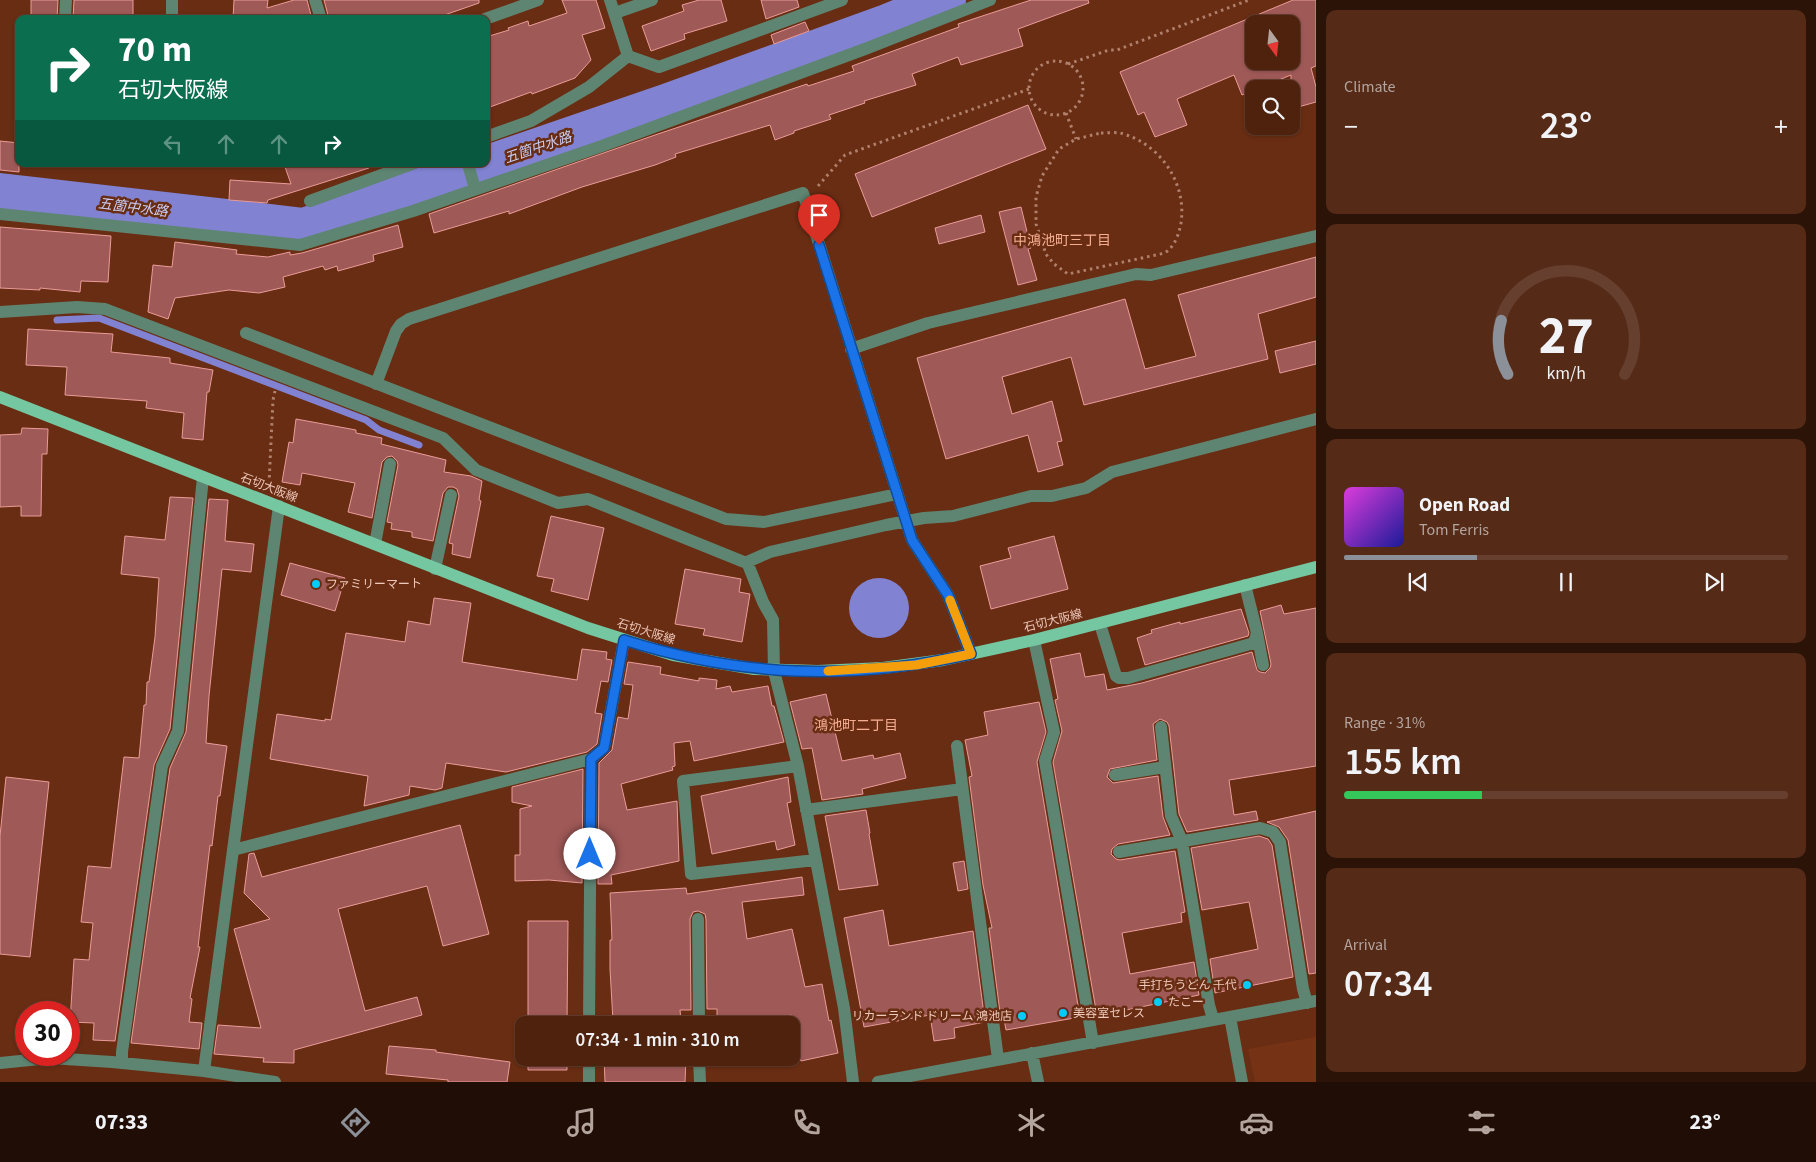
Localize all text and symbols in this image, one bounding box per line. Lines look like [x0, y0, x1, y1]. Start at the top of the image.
north arrow [1245, 15, 1300, 70]
map controls [1245, 15, 1300, 135]
text: 70 m [118, 25, 192, 75]
icon: right [35, 35, 100, 100]
text: 石切大阪線 [118, 74, 228, 106]
text: Climate [1344, 76, 1395, 98]
button: search [1245, 80, 1300, 135]
text: 23° [1540, 99, 1592, 153]
text: − [1344, 107, 1358, 147]
text: + [1774, 107, 1788, 147]
water label: 五箇中水路 [502, 127, 575, 169]
icon: left [159, 130, 187, 158]
icon: ahead [212, 130, 240, 158]
icon: ahead [265, 130, 293, 158]
icon: right [318, 130, 346, 158]
water label: 五箇中水路 [97, 194, 170, 222]
pin [798, 194, 840, 245]
icon: arrive [805, 201, 833, 229]
district label: 中鴻池町三丁目 [1013, 231, 1111, 251]
text: 27 [1539, 300, 1593, 374]
text: km/h [1546, 361, 1586, 386]
street label: 石切大阪線 [238, 469, 300, 507]
text: Open Road [1419, 492, 1510, 519]
text: Tom Ferris [1419, 519, 1489, 541]
icon: previous [1404, 568, 1432, 596]
icon: pause [1552, 568, 1580, 596]
icon: next [1700, 568, 1728, 596]
place label: ファミリーマート [326, 576, 422, 593]
marker: ファミリーマート [310, 578, 322, 590]
street label: 石切大阪線 [1022, 605, 1084, 637]
street label: 石切大阪線 [615, 615, 677, 649]
text: Range · 31% [1344, 712, 1425, 734]
district label: 鴻池町二丁目 [814, 716, 898, 736]
text: 155 km [1344, 735, 1462, 789]
position arrow [563, 827, 615, 879]
text: Arrival [1344, 934, 1387, 956]
text: 07:34 [1344, 957, 1432, 1011]
place label: 手打ちうどん 千代 [1139, 977, 1237, 994]
marker: 手打ちうどん 千代 [1241, 979, 1253, 991]
place label: たこー [1168, 994, 1204, 1011]
marker: たこー [1152, 996, 1164, 1008]
speed limit sign: 30 [15, 1001, 80, 1066]
place label: 美容室セレス [1073, 1005, 1145, 1022]
marker: 美容室セレス [1057, 1007, 1069, 1019]
place label: リカーランド ドリーム 鴻池店 [852, 1008, 1012, 1025]
marker: リカーランド ドリーム 鴻池店 [1016, 1010, 1028, 1022]
text: 07:34 · 1 min · 310 m [575, 1027, 740, 1054]
icon: directions [338, 1105, 373, 1140]
icon: music [564, 1105, 599, 1140]
icon: phone [789, 1105, 824, 1140]
icon: climate [1014, 1105, 1049, 1140]
icon: car [1239, 1105, 1274, 1140]
icon: filters [1464, 1105, 1499, 1140]
text: 07:33 [95, 1106, 148, 1138]
text: 23° [1690, 1106, 1721, 1138]

